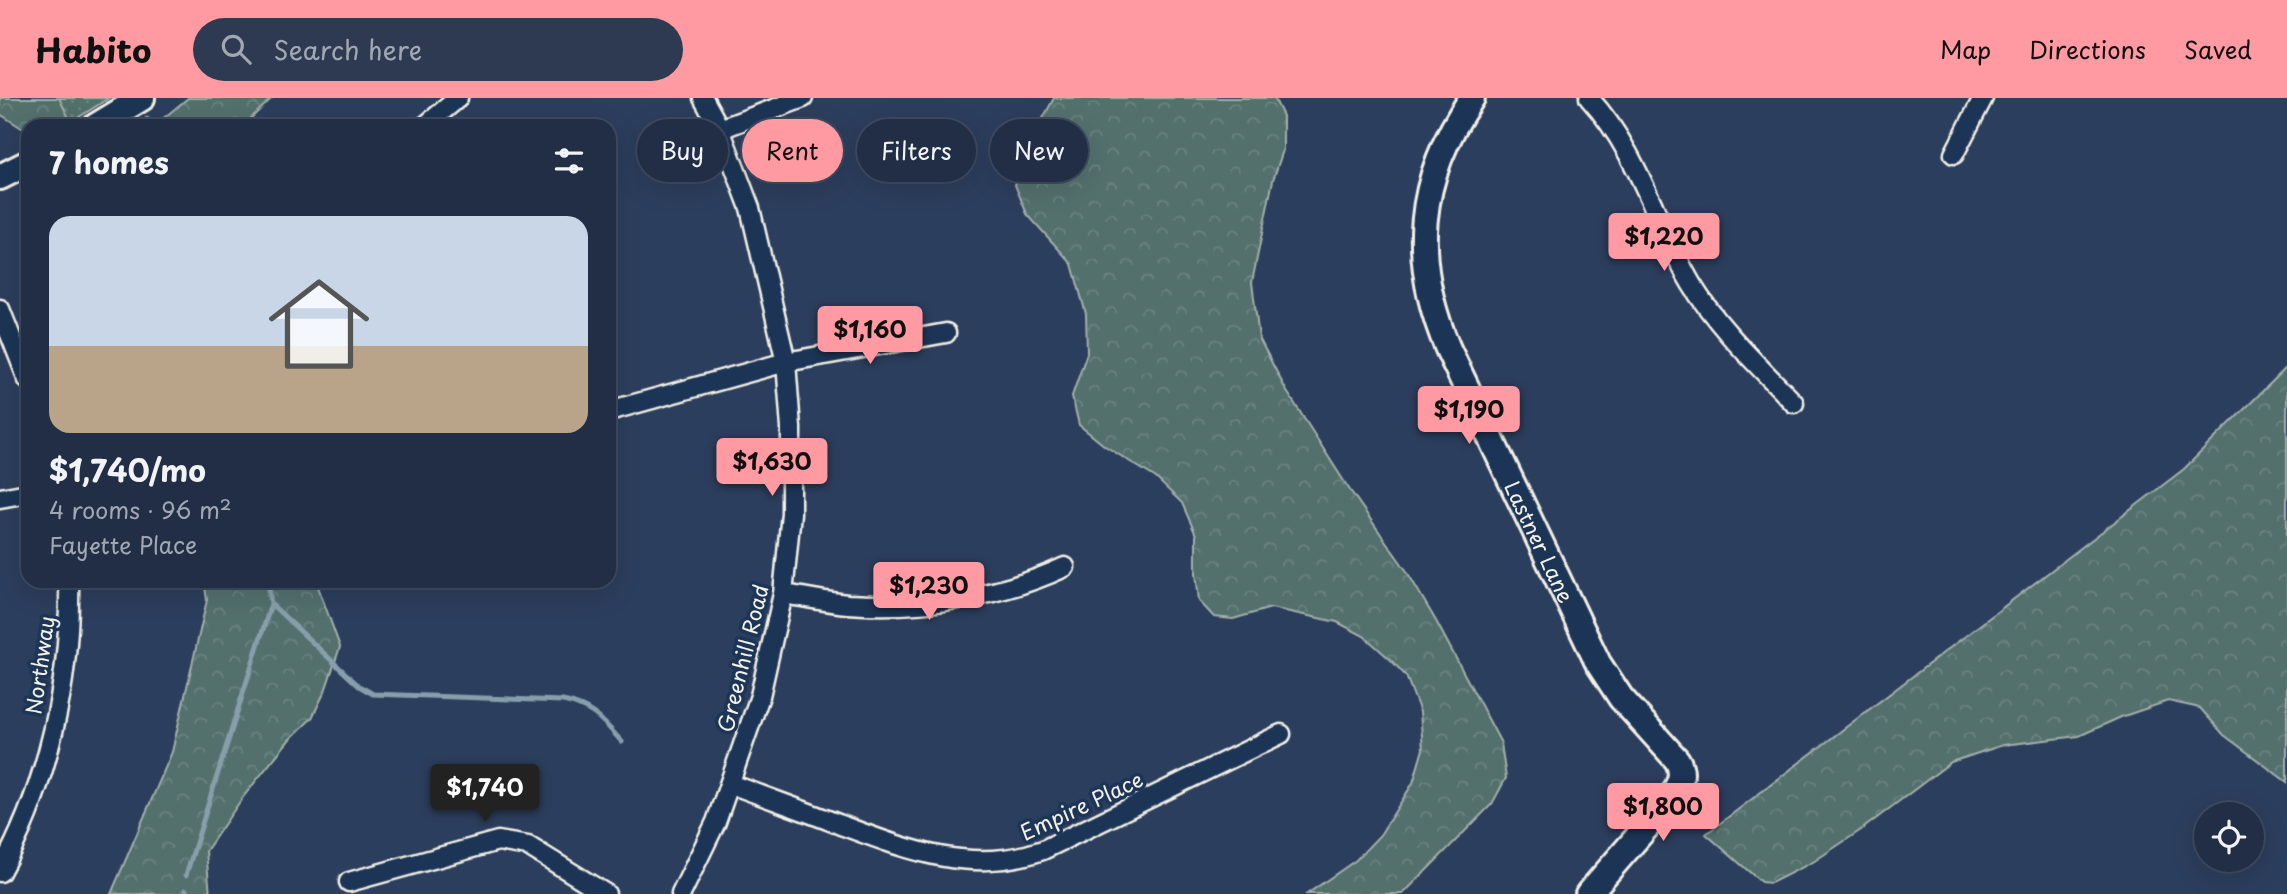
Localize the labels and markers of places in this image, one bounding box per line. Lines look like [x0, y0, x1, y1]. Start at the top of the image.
pin: $1,220 [1607, 214, 1721, 273]
pin: $1,160 [813, 306, 927, 366]
pin: $1,190 [1412, 386, 1526, 446]
pin: $1,630 [715, 438, 829, 498]
pin: $1,230 [872, 562, 986, 622]
pin: $1,740 [428, 764, 542, 824]
pin: $1,800 [1606, 784, 1720, 843]

